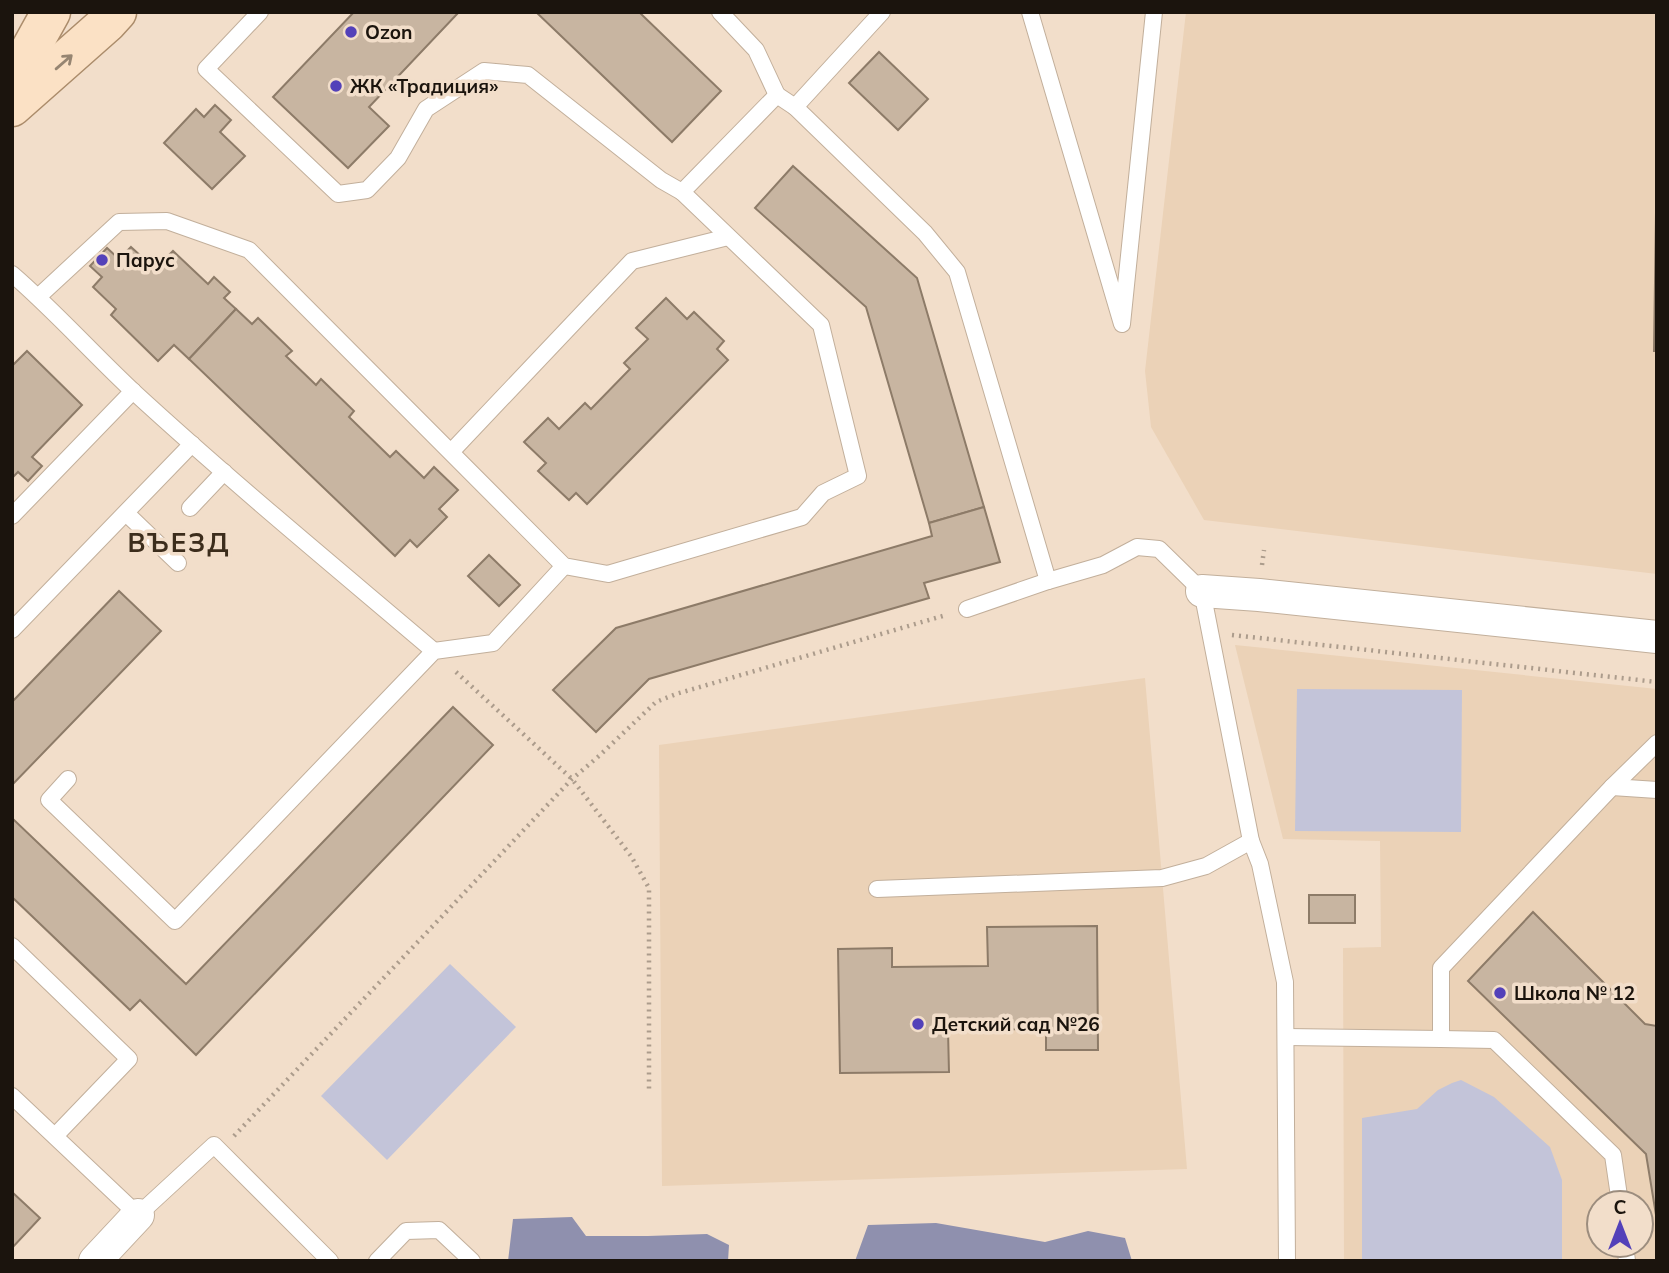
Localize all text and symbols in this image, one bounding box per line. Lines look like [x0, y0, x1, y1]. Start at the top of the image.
place label: Ozon [365, 20, 412, 44]
marker: Ozon [343, 24, 359, 40]
one-way arrow [54, 54, 72, 70]
place label: ЖК «Традиция» [350, 74, 499, 98]
marker: ЖК «Традиция» [328, 78, 344, 94]
place label: Парус [116, 248, 175, 272]
marker: Парус [94, 252, 110, 268]
district label: ВЪЕЗД [127, 526, 231, 559]
place label: Школа № 12 [1514, 981, 1635, 1005]
marker: Школа № 12 [1492, 985, 1508, 1001]
place label: Детский сад №26 [932, 1012, 1100, 1036]
marker: Детский сад №26 [910, 1016, 926, 1032]
north arrow [1585, 1189, 1655, 1259]
text: С [1613, 1195, 1627, 1219]

